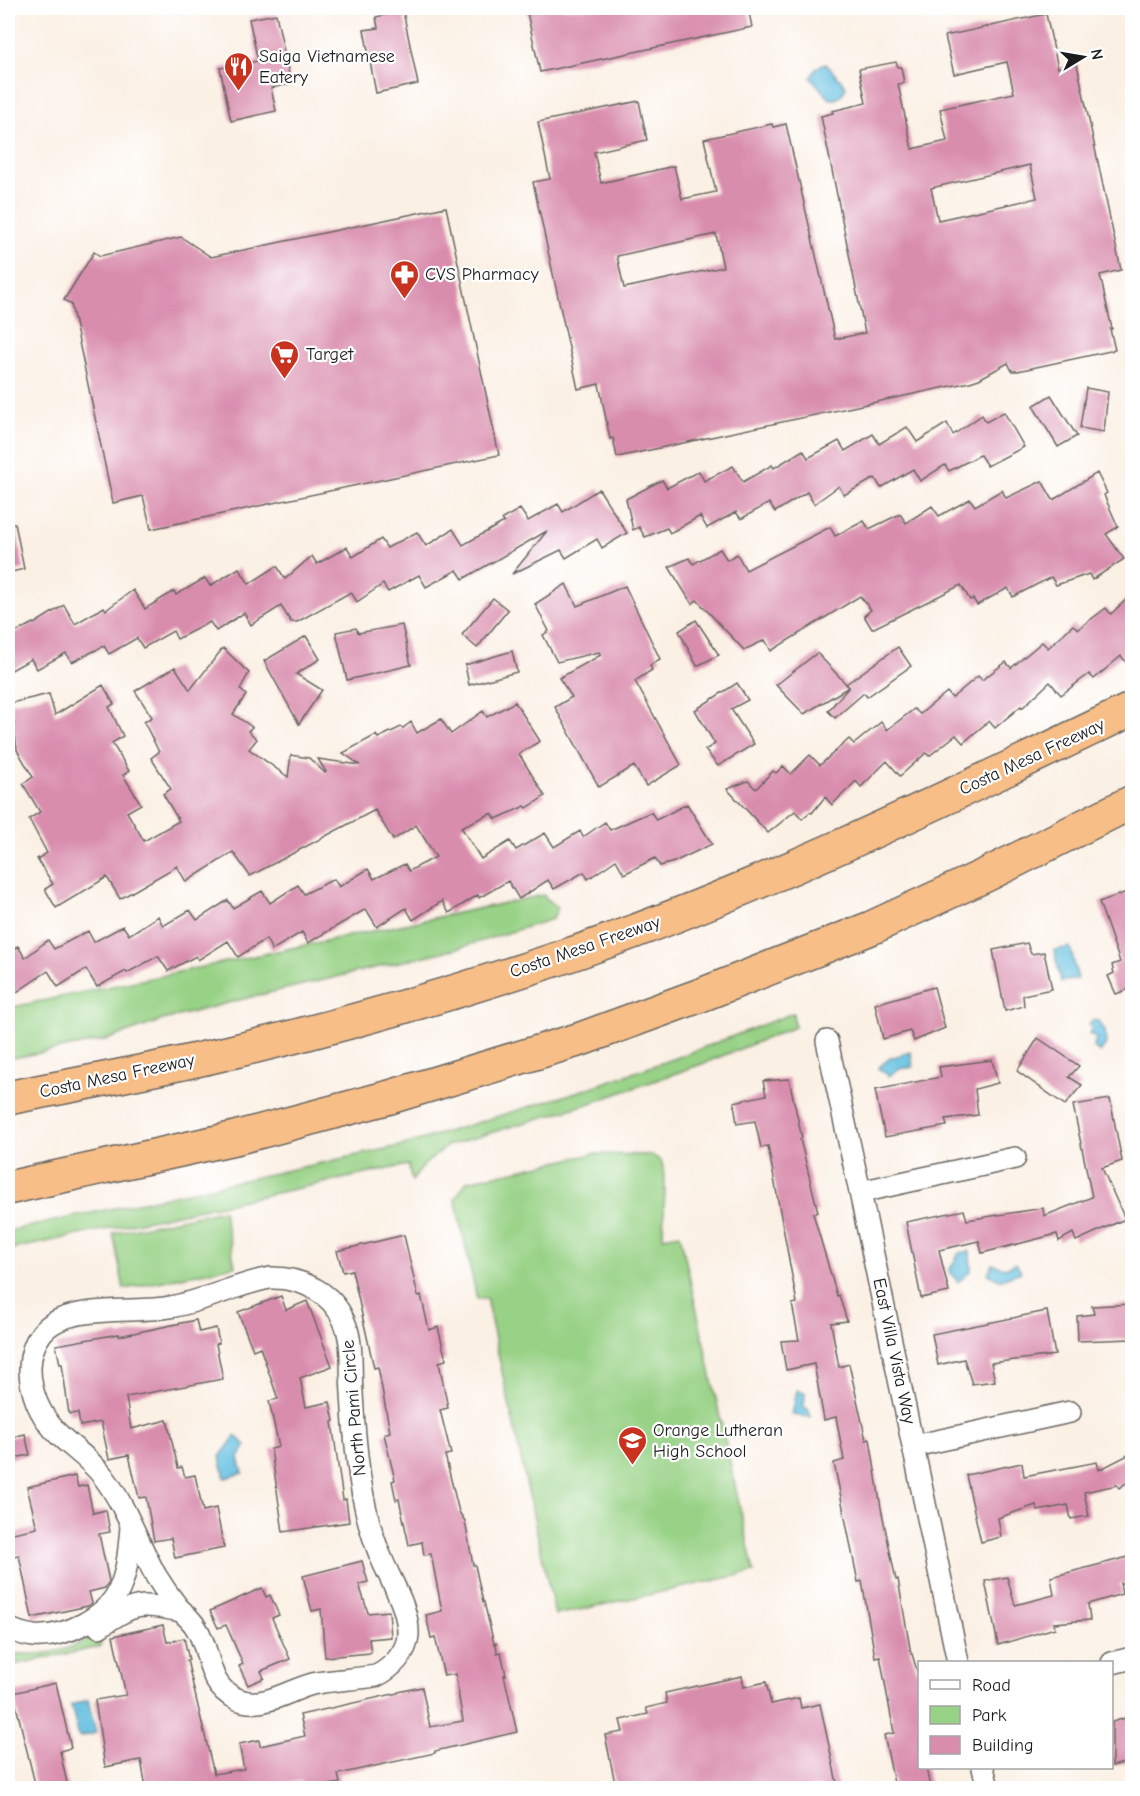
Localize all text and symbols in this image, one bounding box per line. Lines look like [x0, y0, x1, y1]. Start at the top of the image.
north arrow [1053, 27, 1113, 87]
place label: Saiga Vietnamese Eatery [259, 46, 395, 88]
text: N [1087, 47, 1107, 61]
restaurant icon: Saiga Vietnamese Eatery [222, 50, 254, 92]
pharmacy icon: CVS Pharmacy [388, 258, 420, 300]
place label: CVS Pharmacy [425, 264, 540, 285]
supermarket icon: Target [269, 338, 301, 380]
place label: Target [306, 344, 354, 365]
street label: Costa Mesa Freeway [956, 714, 1109, 800]
street label: Costa Mesa Freeway [507, 911, 664, 983]
street label: Costa Mesa Freeway [38, 1049, 197, 1103]
street label: East Villa Vista Way [868, 1276, 920, 1427]
street label: North Pami Circle [338, 1339, 370, 1477]
place label: Orange Lutheran High School [653, 1420, 783, 1462]
school or university icon: Orange Lutheran High School [616, 1424, 648, 1466]
legend [918, 1661, 1113, 1769]
text: Road [972, 1675, 1011, 1696]
text: Park [972, 1705, 1007, 1726]
text: Building [972, 1735, 1034, 1756]

